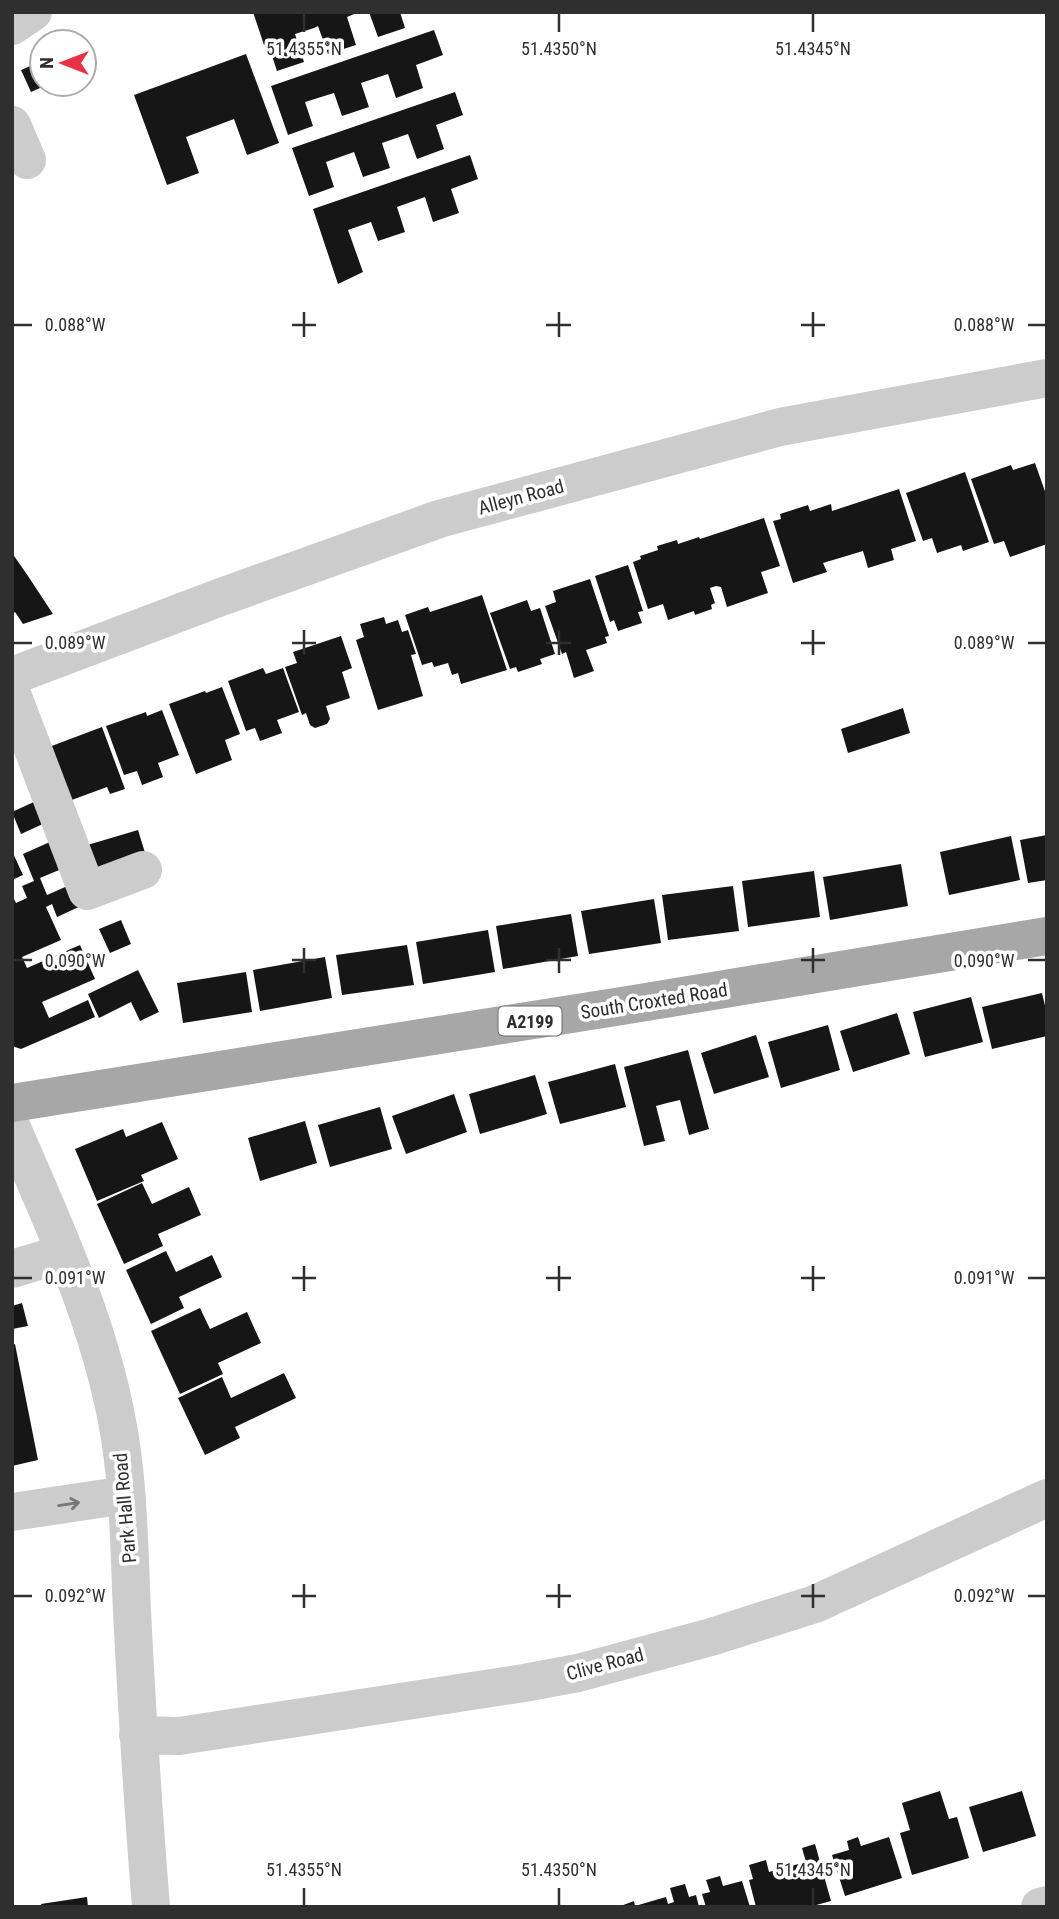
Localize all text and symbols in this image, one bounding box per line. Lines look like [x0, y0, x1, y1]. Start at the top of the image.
north arrow [28, 28, 98, 98]
text: 51.4355°N [266, 38, 342, 59]
text: 51.4350°N [521, 38, 597, 59]
text: 51.4345°N [775, 38, 851, 59]
text: N [35, 57, 58, 69]
text: 0.088°W [45, 314, 106, 335]
text: 0.088°W [954, 314, 1015, 335]
street label: Alleyn Road [475, 474, 567, 520]
text: 0.089°W [45, 632, 106, 653]
text: 0.089°W [954, 632, 1015, 653]
text: 0.090°W [45, 950, 106, 971]
text: 0.090°W [954, 950, 1015, 971]
street label: South Croxted Road [579, 978, 729, 1024]
road number: A2199 [498, 1006, 562, 1036]
text: 0.091°W [45, 1267, 106, 1288]
text: 0.091°W [954, 1267, 1015, 1288]
street label: Park Hall Road [109, 1452, 141, 1564]
one-way arrow [57, 1497, 80, 1510]
text: 0.092°W [45, 1585, 106, 1606]
text: 0.092°W [954, 1585, 1015, 1606]
street label: Clive Road [564, 1643, 646, 1685]
text: 51.4355°N [266, 1859, 342, 1880]
text: 51.4350°N [521, 1859, 597, 1880]
text: 51.4345°N [775, 1859, 851, 1880]

